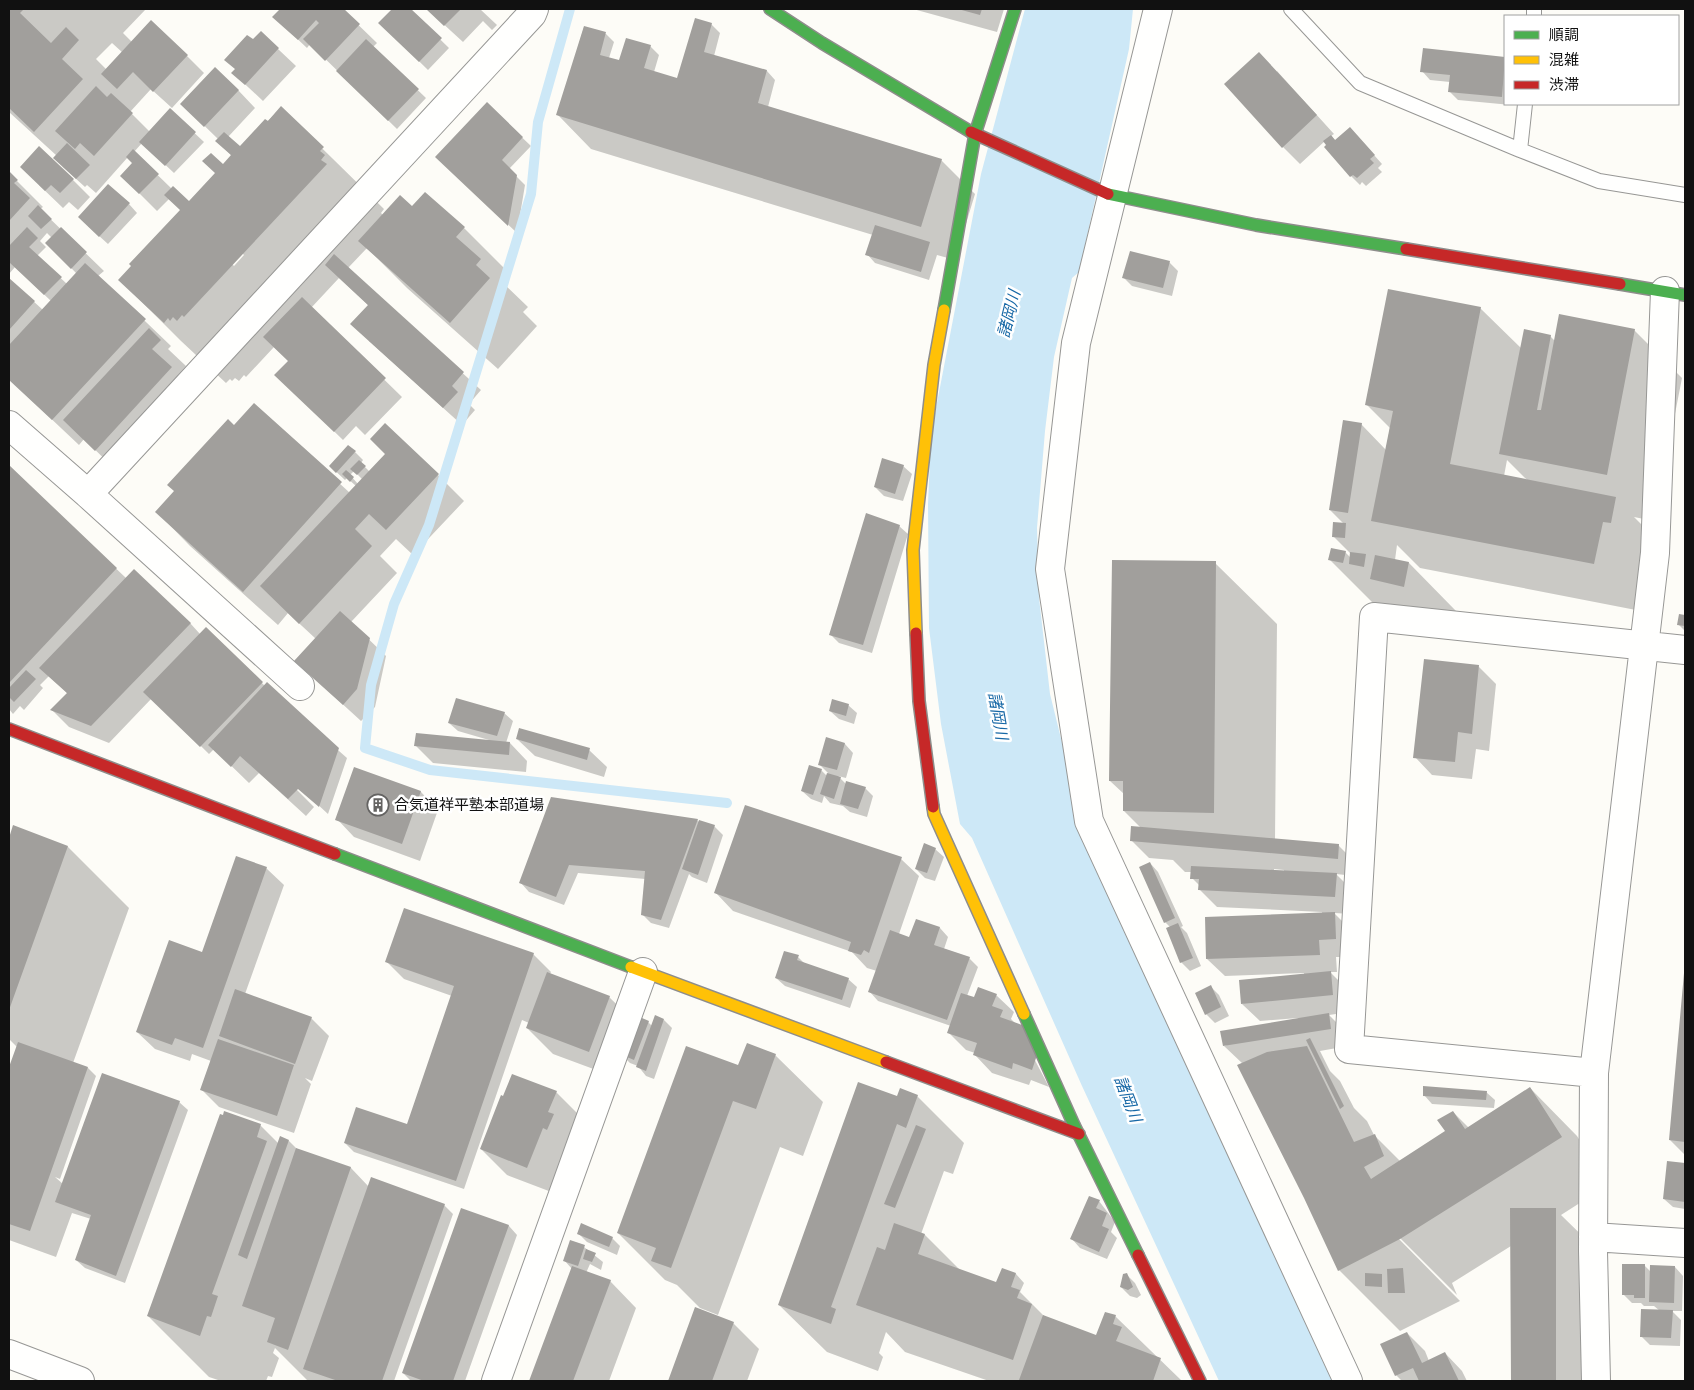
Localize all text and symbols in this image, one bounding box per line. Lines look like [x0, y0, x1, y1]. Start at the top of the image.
legend [1504, 15, 1679, 105]
text: 順調 [1549, 26, 1579, 44]
text: 混雑 [1549, 51, 1579, 69]
text: 渋滞 [1549, 76, 1579, 94]
water label: 諸岡川 [994, 286, 1025, 340]
water label: 諸岡川 [984, 691, 1012, 743]
building icon: 合気道祥平塾本部道場 [366, 793, 390, 817]
place label: 合気道祥平塾本部道場 [394, 796, 544, 814]
water label: 諸岡川 [1111, 1073, 1146, 1127]

